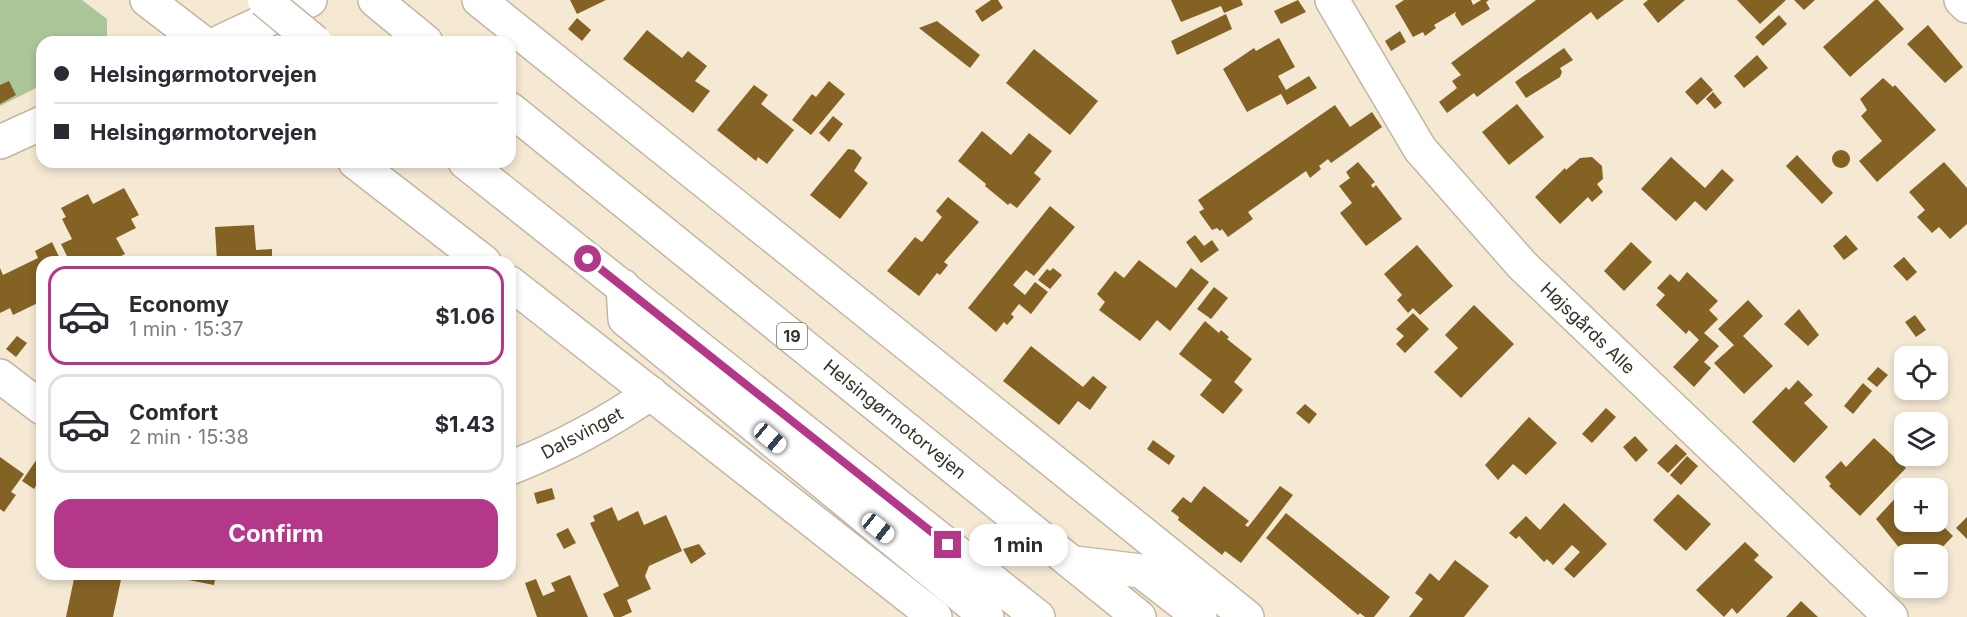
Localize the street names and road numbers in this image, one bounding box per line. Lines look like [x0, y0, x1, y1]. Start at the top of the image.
street label: Højsgårds Alle [1537, 278, 1639, 378]
road number: 19 [777, 323, 807, 349]
street label: Helsingørmotorvejen [819, 355, 971, 483]
street label: Dalsvinget [538, 403, 627, 463]

